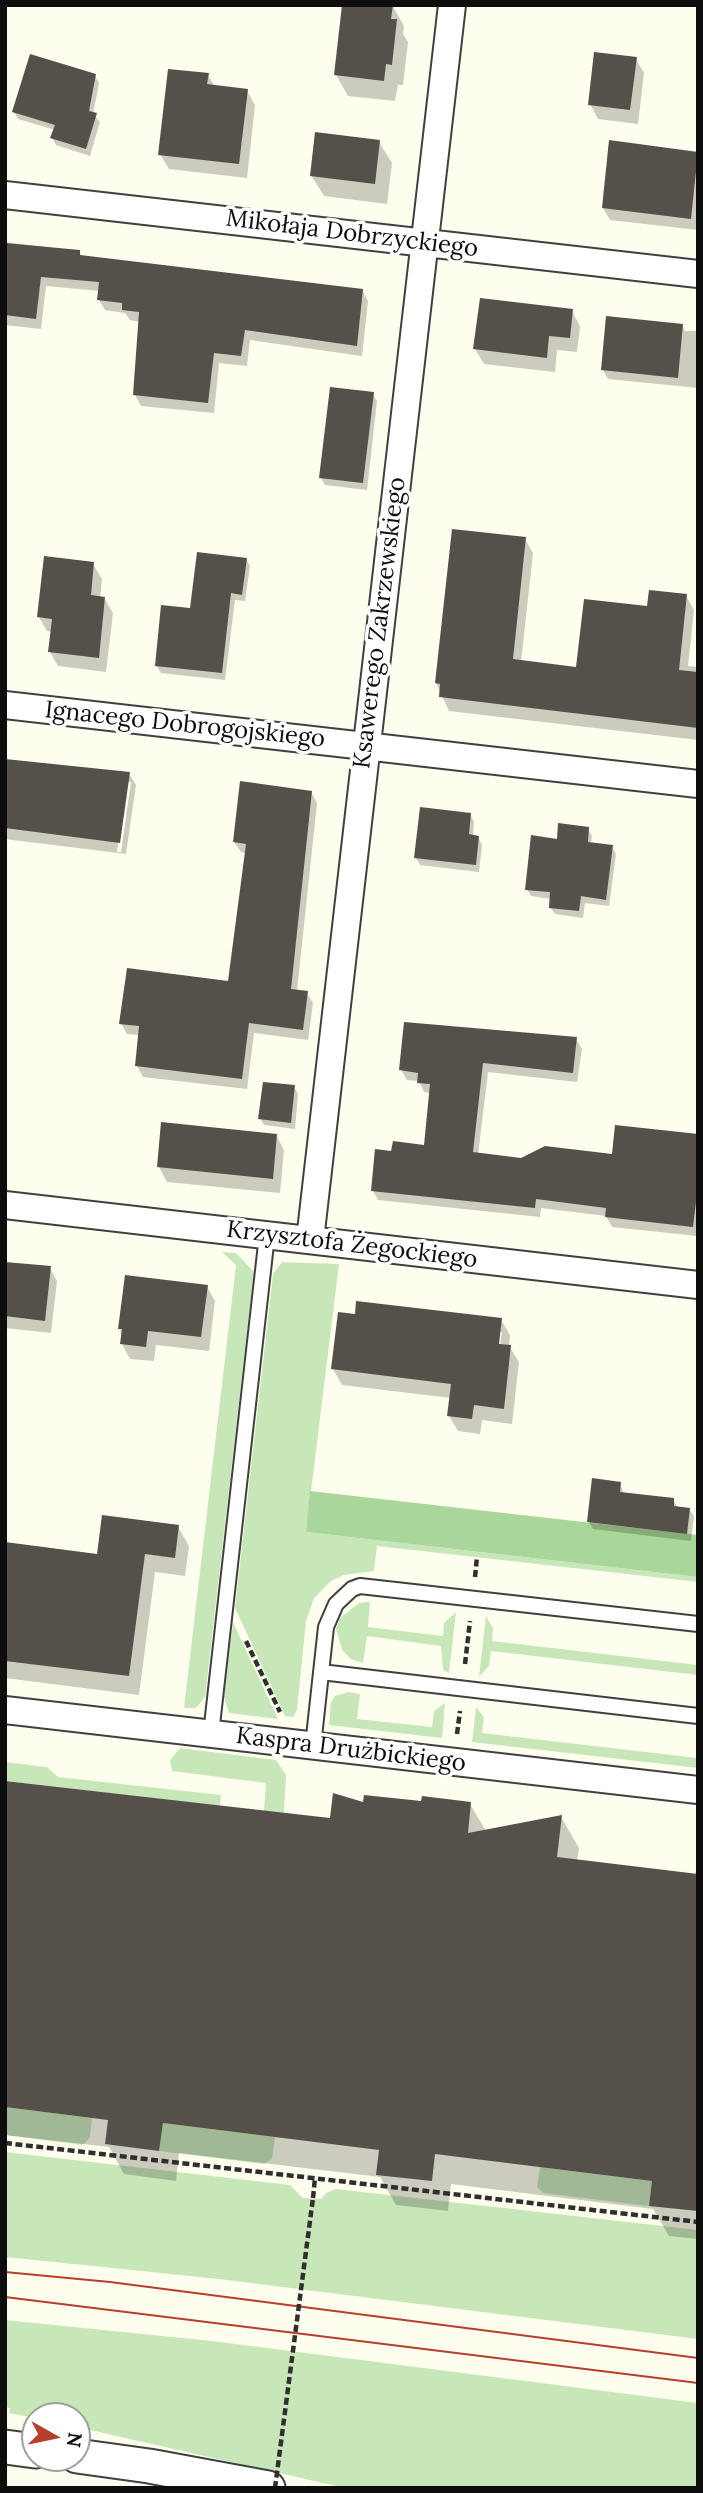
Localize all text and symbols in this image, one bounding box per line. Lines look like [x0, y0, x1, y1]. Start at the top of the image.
street label: Mikołaja Dobrzyckiego [224, 204, 480, 264]
street label: Ksawerego Zakrzewskiego [348, 475, 412, 771]
street label: Ignacego Dobrogojskiego [43, 696, 327, 754]
street label: Krzysztofa Żegockiego [225, 1215, 479, 1275]
street label: Kaspra Drużbickiego [234, 1722, 468, 1778]
north arrow [21, 2402, 91, 2472]
text: N [62, 2431, 88, 2449]

